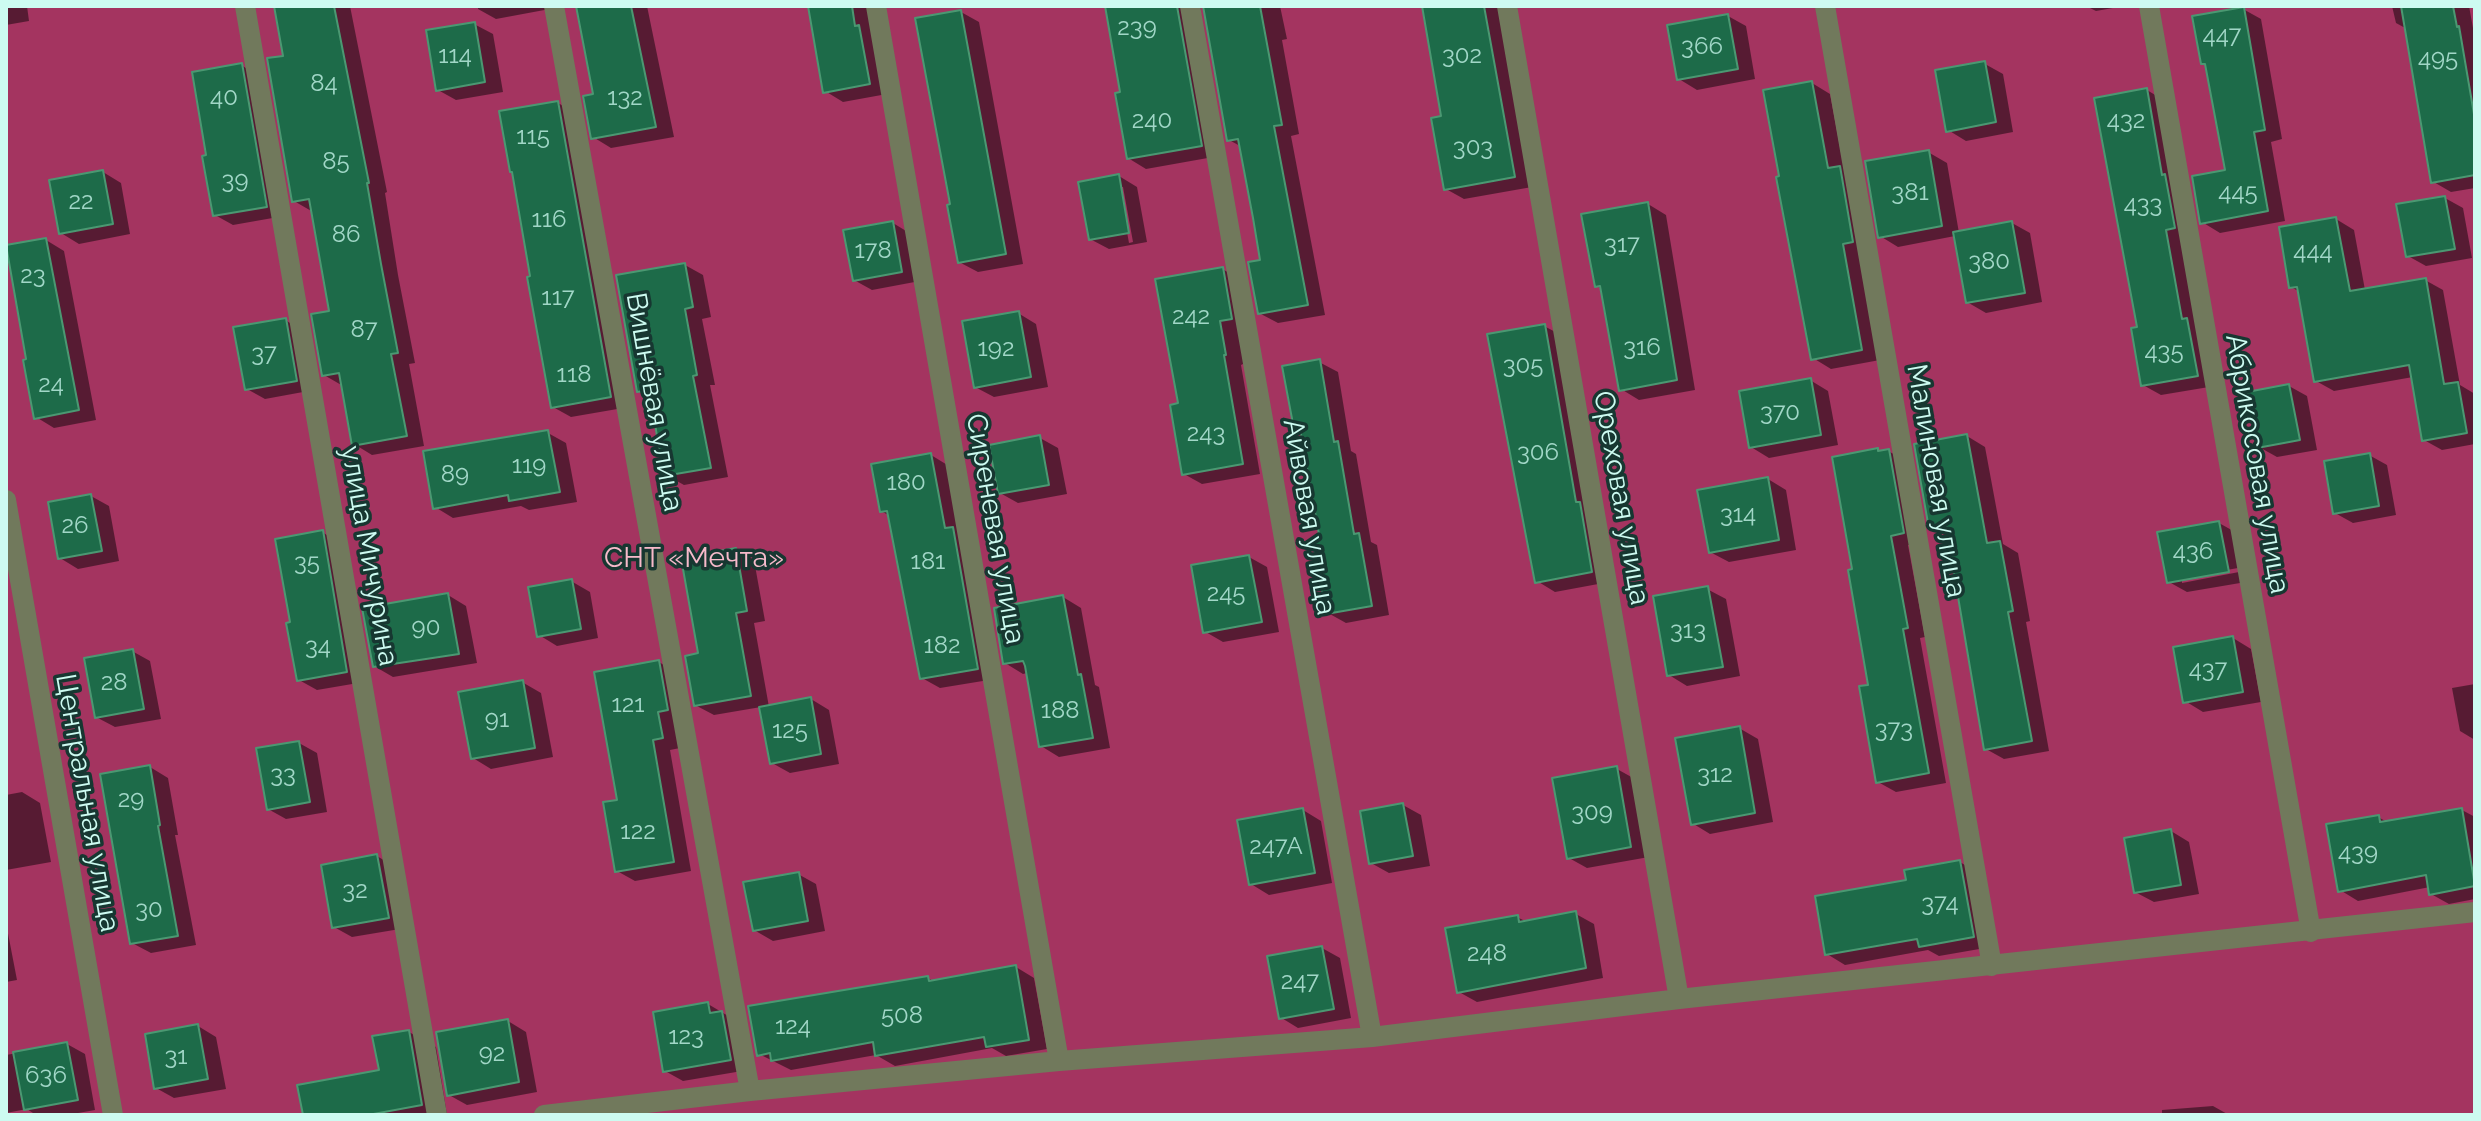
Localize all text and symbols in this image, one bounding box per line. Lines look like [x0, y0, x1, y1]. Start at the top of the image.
house number: 239 [1117, 14, 1157, 42]
house number: 447 [2203, 22, 2241, 50]
house number: 366 [1681, 33, 1723, 61]
house number: 114 [438, 42, 472, 70]
house number: 302 [1442, 42, 1482, 70]
house number: 495 [2418, 45, 2458, 73]
house number: 84 [310, 70, 338, 98]
house number: 40 [210, 84, 238, 112]
house number: 132 [607, 84, 643, 112]
house number: 240 [1132, 107, 1172, 135]
house number: 432 [2107, 107, 2145, 135]
house number: 115 [516, 123, 550, 151]
house number: 303 [1453, 134, 1493, 162]
house number: 85 [322, 148, 350, 176]
house number: 39 [222, 167, 248, 195]
house number: 381 [1891, 179, 1929, 207]
house number: 445 [2218, 179, 2258, 207]
house number: 22 [68, 188, 94, 216]
house number: 433 [2124, 191, 2162, 219]
house number: 116 [531, 206, 567, 234]
house number: 86 [332, 221, 360, 249]
house number: 317 [1604, 231, 1640, 259]
house number: 178 [854, 237, 892, 265]
house number: 444 [2293, 238, 2333, 266]
house number: 380 [1968, 248, 2010, 276]
house number: 23 [20, 262, 46, 290]
house number: 117 [541, 284, 575, 312]
street label: Вишнёвая улица [618, 290, 690, 514]
house number: 242 [1172, 303, 1210, 331]
house number: 87 [350, 316, 378, 344]
street label: Абрикосовая улица [2218, 332, 2296, 596]
house number: 316 [1623, 334, 1661, 362]
house number: 192 [978, 335, 1014, 363]
house number: 435 [2145, 338, 2183, 366]
house number: 37 [251, 340, 277, 368]
house number: 305 [1503, 352, 1543, 380]
house number: 118 [557, 361, 591, 389]
street label: Малиновая улица [1899, 362, 1973, 600]
house number: 24 [38, 371, 64, 399]
street label: Ореховая улица [1586, 388, 1656, 608]
house number: 370 [1760, 399, 1800, 427]
street label: Сиреневая улица [958, 411, 1032, 647]
street label: Айвовая улица [1275, 416, 1343, 618]
house number: 243 [1187, 420, 1225, 448]
house number: 306 [1517, 439, 1559, 467]
street label: улица Мичурина [333, 443, 405, 669]
house number: 119 [512, 452, 546, 480]
house number: 89 [441, 461, 469, 489]
house number: 180 [886, 469, 926, 497]
house number: 314 [1720, 501, 1756, 529]
house number: 26 [62, 512, 88, 540]
house number: 436 [2173, 538, 2213, 566]
park label: СНТ «Мечта» [604, 542, 784, 576]
house number: 181 [911, 548, 945, 576]
house number: 35 [294, 549, 320, 577]
house number: 245 [1207, 580, 1245, 608]
house number: 90 [412, 614, 440, 642]
house number: 313 [1670, 617, 1706, 645]
house number: 182 [923, 632, 961, 660]
house number: 34 [305, 633, 331, 661]
house number: 437 [2189, 656, 2227, 684]
house number: 28 [101, 669, 127, 697]
street label: Центральная улица [48, 671, 126, 935]
house number: 121 [611, 691, 645, 719]
house number: 188 [1041, 697, 1079, 725]
house number: 91 [485, 706, 509, 734]
house number: 373 [1875, 716, 1913, 744]
house number: 125 [772, 717, 808, 745]
house number: 33 [270, 761, 296, 789]
house number: 312 [1697, 761, 1733, 789]
house number: 29 [118, 786, 144, 814]
house number: 309 [1571, 799, 1613, 827]
house number: 122 [620, 818, 656, 846]
house number: 247А [1249, 833, 1303, 861]
house number: 439 [2338, 839, 2378, 867]
house number: 32 [342, 877, 368, 905]
house number: 374 [1921, 890, 1959, 918]
house number: 30 [135, 896, 163, 924]
house number: 248 [1467, 940, 1507, 968]
house number: 247 [1281, 968, 1319, 996]
house number: 508 [881, 1002, 923, 1030]
house number: 124 [775, 1013, 811, 1041]
house number: 123 [668, 1023, 704, 1051]
house number: 92 [479, 1040, 505, 1068]
house number: 31 [164, 1043, 188, 1071]
house number: 636 [25, 1062, 67, 1090]

